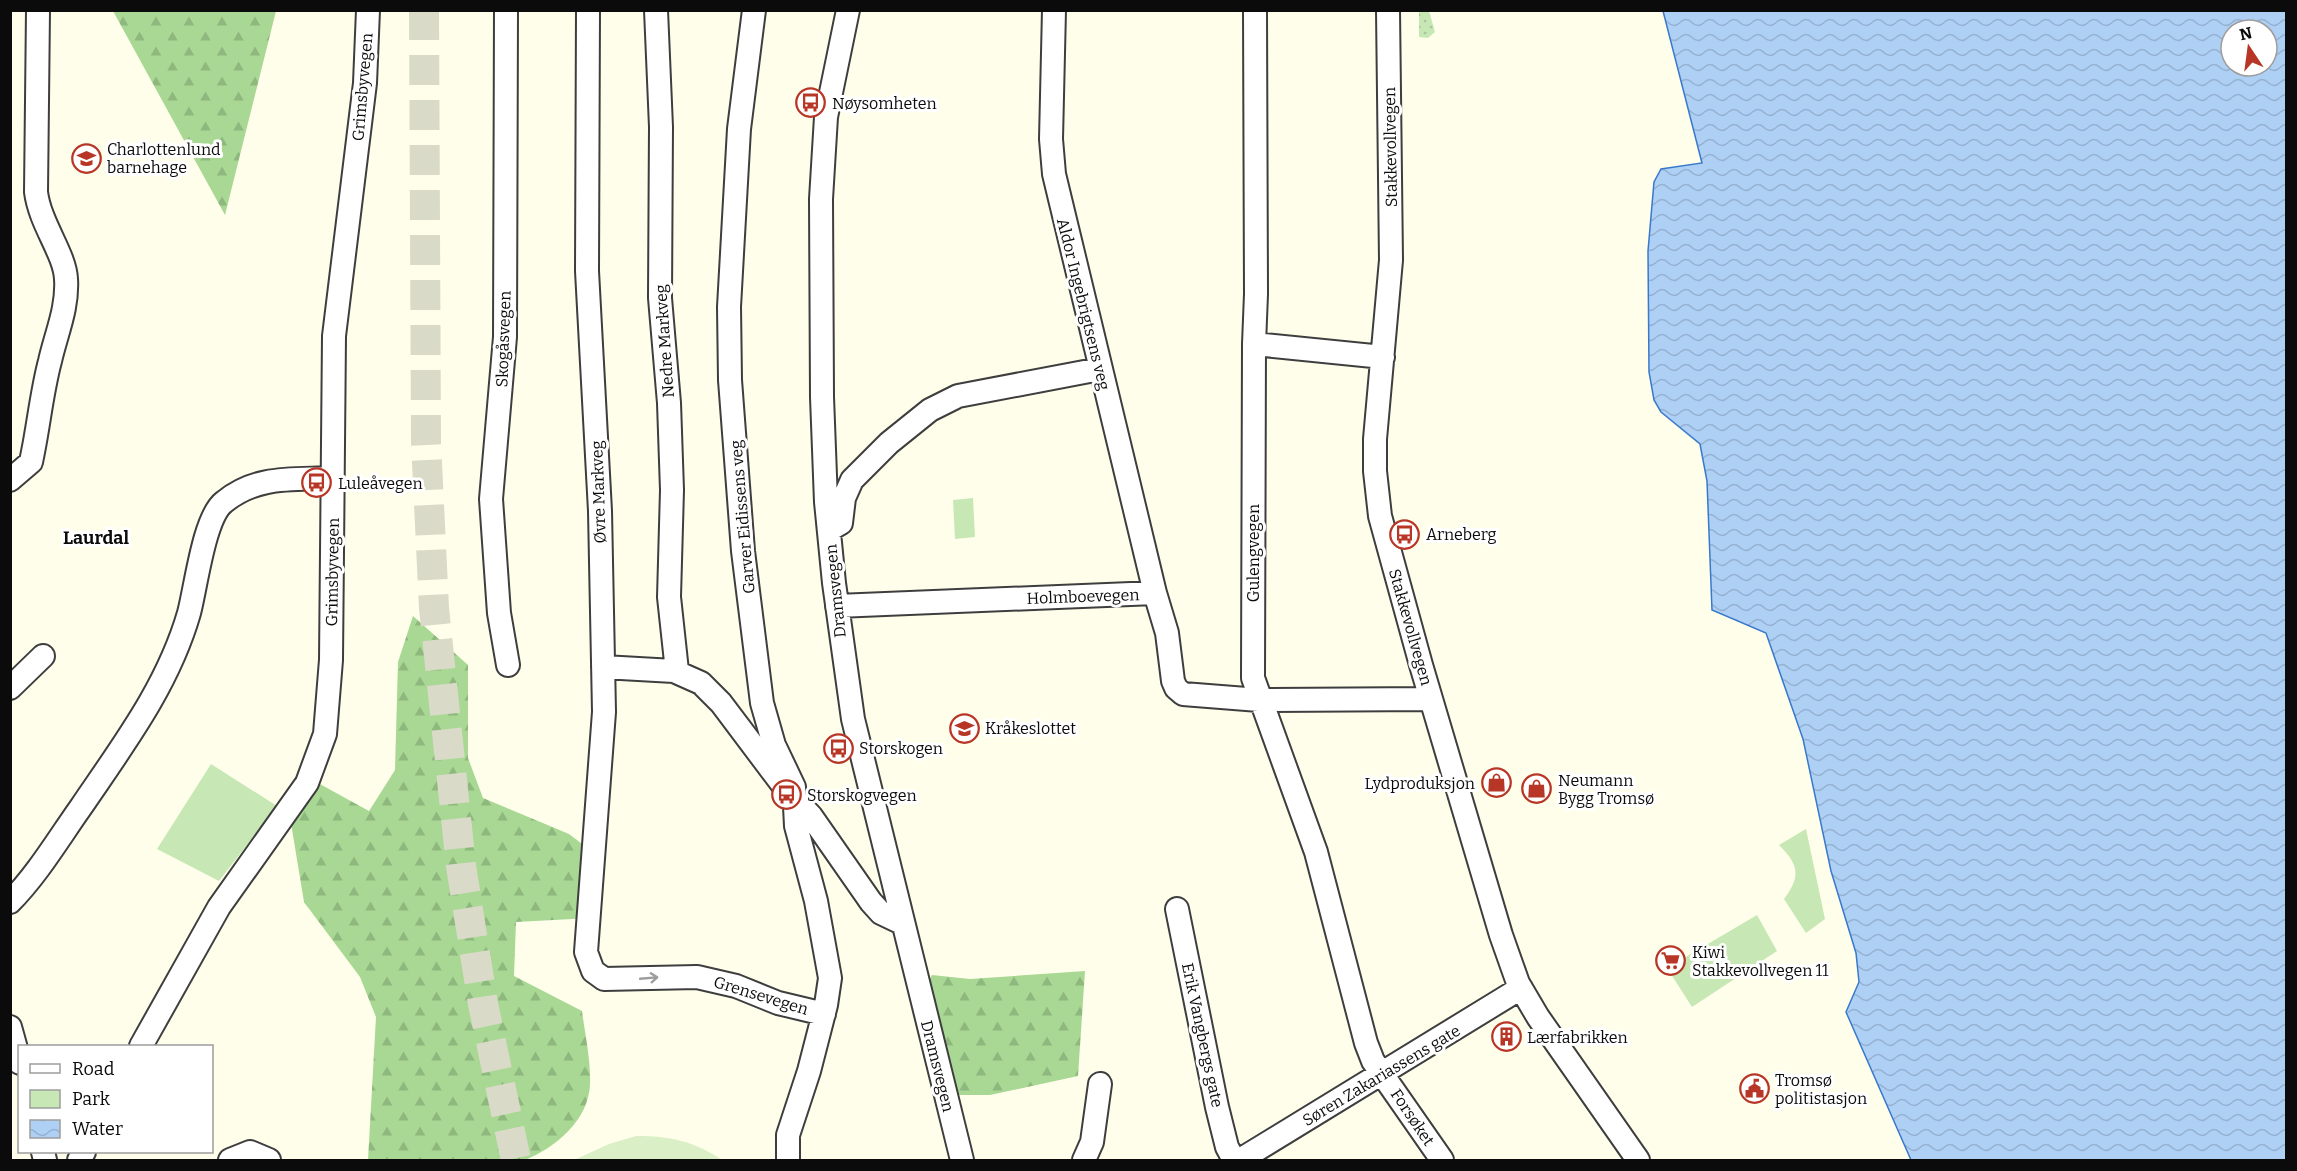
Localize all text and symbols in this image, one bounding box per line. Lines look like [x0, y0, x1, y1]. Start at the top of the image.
north arrow [2219, 18, 2279, 78]
text: N [2238, 23, 2254, 45]
street label: Grimsbyvegen [348, 32, 377, 142]
bus stop icon: Nøysomheten [795, 87, 827, 119]
street label: Stakkevollvegen [1380, 87, 1401, 207]
place label: Nøysomheten [832, 94, 937, 113]
place label: Charlottenlund barnehage [107, 140, 221, 177]
school or university icon: Charlottenlund barnehage [70, 142, 102, 174]
street label: Aldor Ingebrigtsens veg [1053, 216, 1114, 392]
street label: Nedre Markveg [651, 284, 678, 398]
street label: Skogåsvegen [492, 290, 515, 388]
street label: Garver Eidissens veg [726, 439, 759, 595]
street label: Øvre Markveg [587, 440, 610, 544]
bus stop icon: Luleåvegen [301, 467, 333, 499]
place label: Luleåvegen [338, 474, 423, 493]
street label: Gulengvegen [1244, 504, 1263, 602]
street label: Grimsbyvegen [322, 518, 343, 626]
bus stop icon: Arneberg [1389, 518, 1421, 550]
place label: Arneberg [1426, 525, 1497, 544]
district label: Laurdal [63, 527, 129, 549]
street label: Dramsvegen [821, 543, 850, 639]
street label: Stakkevollvegen [1385, 567, 1436, 688]
street label: Holmboevegen [1026, 585, 1140, 608]
school or university icon: Kråkeslottet [948, 712, 980, 744]
place label: Kråkeslottet [985, 719, 1076, 738]
bus stop icon: Storskogen [822, 732, 854, 764]
place label: Storskogen [859, 739, 943, 758]
shop icon: Lydproduksjon [1480, 767, 1512, 799]
place label: Neumann Bygg Tromsø [1558, 771, 1654, 808]
shop icon: Neumann Bygg Tromsø [1521, 773, 1553, 805]
place label: Lydproduksjon [1365, 774, 1475, 793]
bus stop icon: Storskogvegen [770, 779, 802, 811]
place label: Storskogvegen [807, 786, 917, 805]
place label: Kiwi Stakkevollvegen 11 [1692, 943, 1829, 980]
supermarket icon: Kiwi Stakkevollvegen 11 [1655, 945, 1687, 977]
street label: Erik Vangbergs gate [1178, 961, 1227, 1109]
one-way arrow [638, 972, 658, 983]
street label: Grensevegen [711, 972, 810, 1019]
street label: Dramsvegen [917, 1018, 958, 1114]
street label: Søren Zakariassens gate [1299, 1021, 1463, 1130]
building icon: Lærfabrikken [1490, 1021, 1522, 1053]
place label: Lærfabrikken [1527, 1028, 1628, 1047]
legend [18, 1045, 213, 1153]
text: Road [72, 1058, 115, 1080]
place label: Tromsø politistasjon [1775, 1071, 1867, 1108]
public building icon: Tromsø politistasjon [1738, 1073, 1770, 1105]
street label: Forsøket [1387, 1085, 1439, 1149]
text: Park [72, 1088, 111, 1110]
text: Water [72, 1118, 123, 1140]

